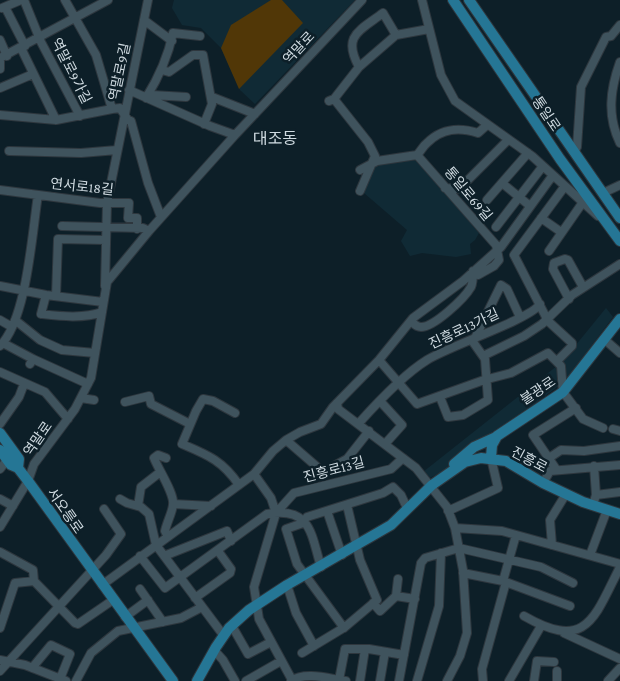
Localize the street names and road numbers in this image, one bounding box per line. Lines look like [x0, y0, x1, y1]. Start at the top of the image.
street label: 역말로 [280, 28, 318, 68]
street label: 역말로9가길 [47, 35, 95, 107]
street label: 역말로9길 [106, 42, 134, 102]
street label: 통일로 [528, 93, 564, 135]
street label: 통일로69길 [441, 164, 495, 224]
street label: 연서로18길 [49, 175, 115, 199]
street label: 진흥로13가길 [426, 305, 502, 353]
street label: 불광로 [517, 373, 559, 409]
street label: 역말로 [20, 418, 56, 460]
street label: 진흥로 [508, 444, 550, 476]
street label: 진흥로13길 [301, 454, 367, 486]
street label: 서오릉로 [43, 485, 87, 537]

